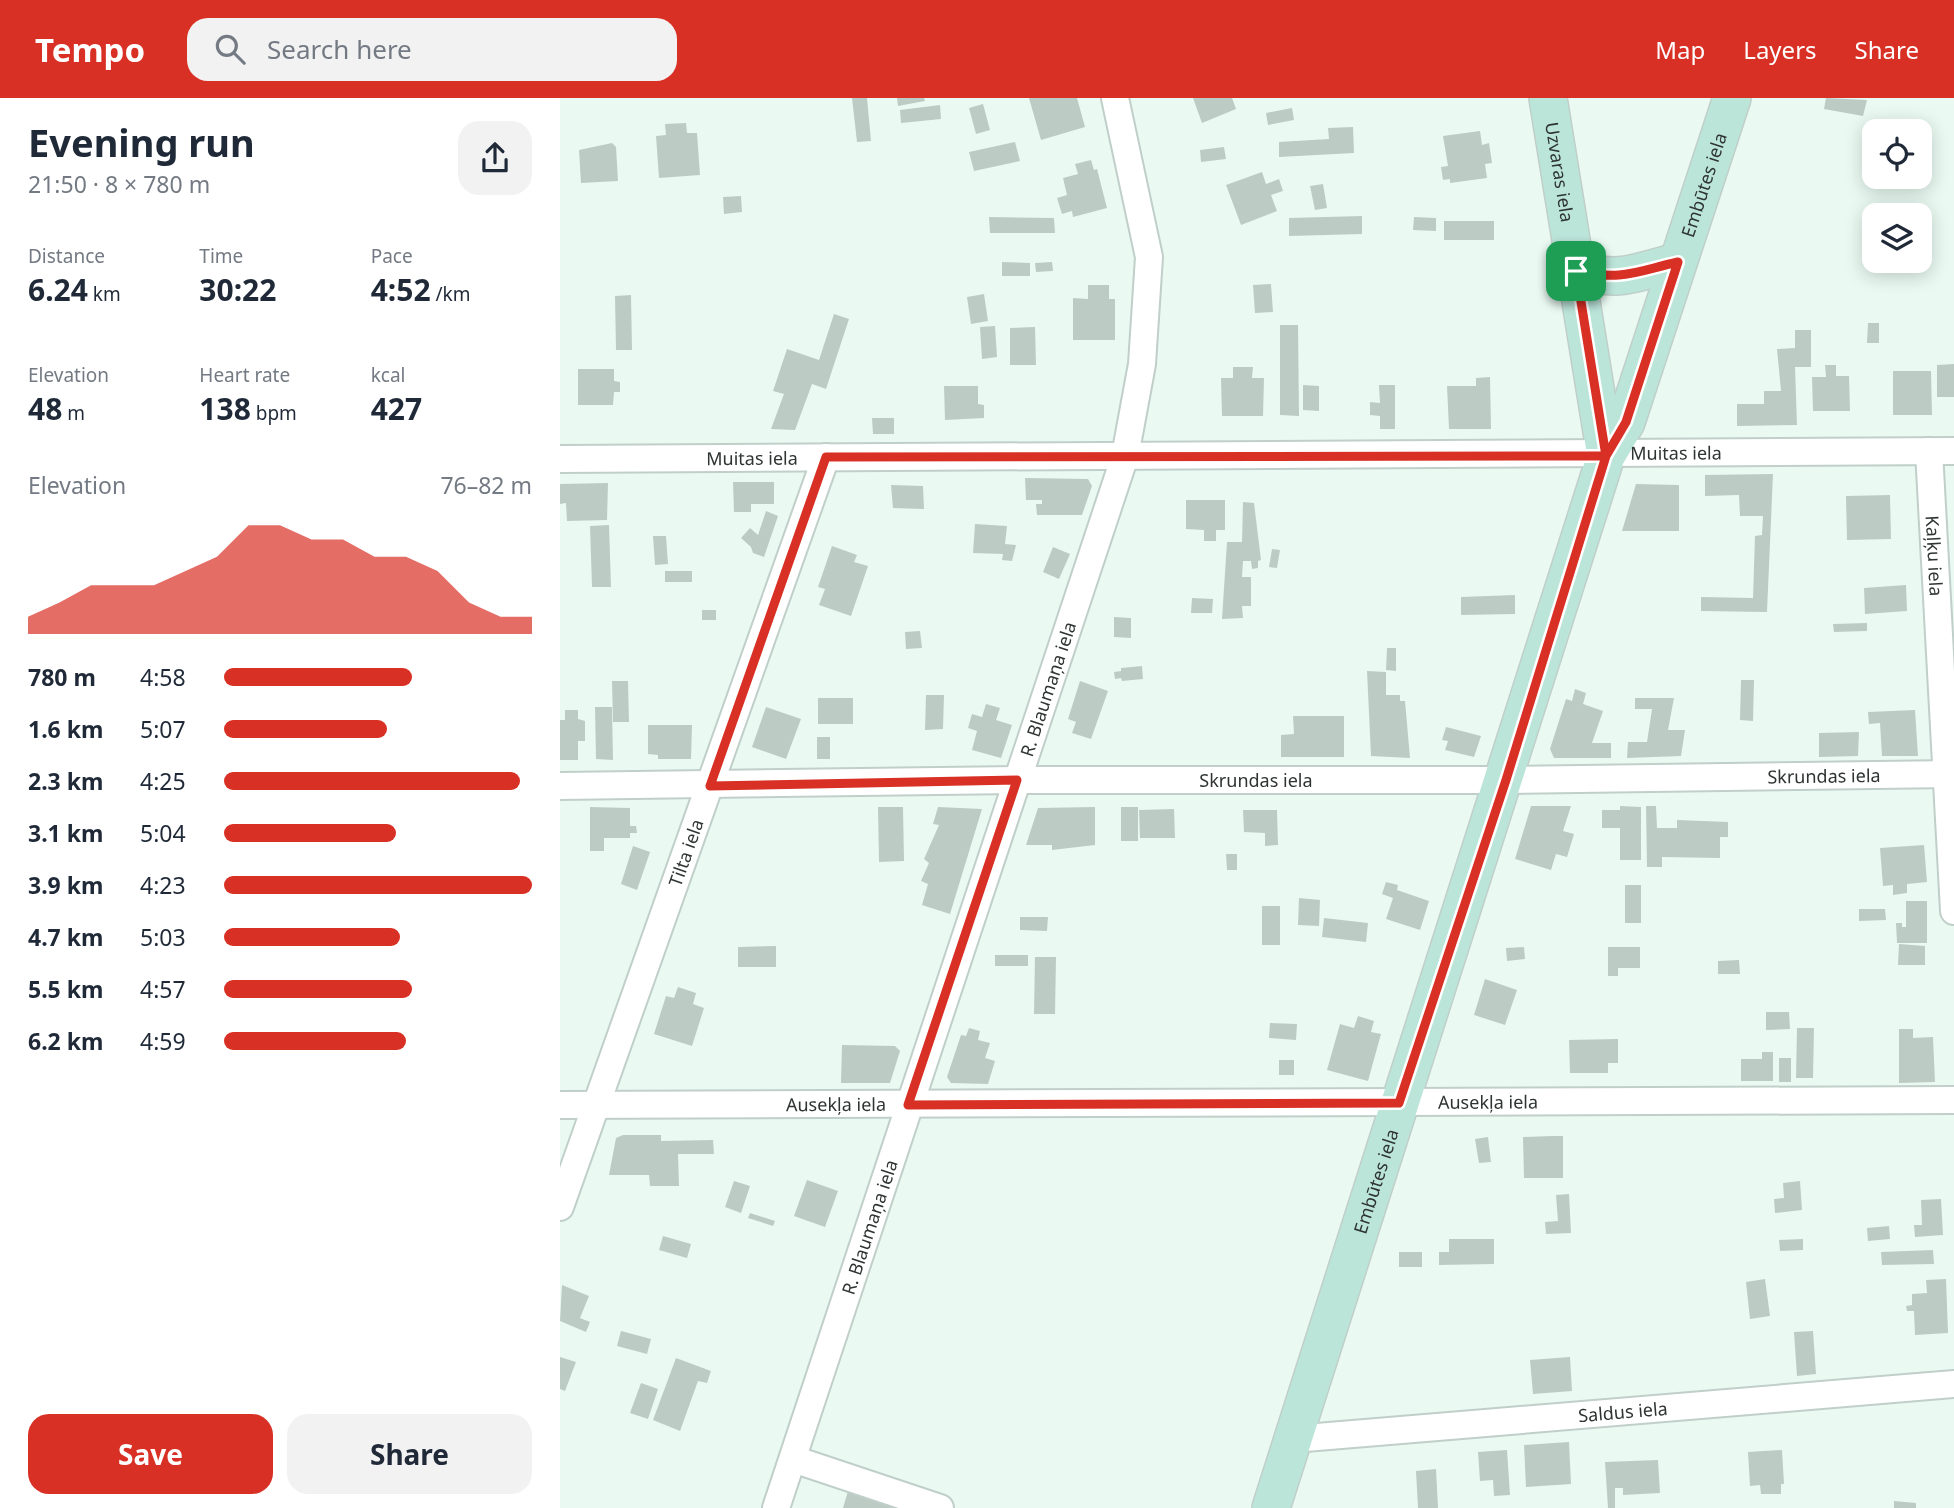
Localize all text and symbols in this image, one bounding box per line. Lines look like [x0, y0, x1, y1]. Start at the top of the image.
search box [187, 18, 677, 81]
text: Tempo [35, 27, 145, 72]
icon: search [211, 30, 249, 68]
text: Search here [267, 31, 412, 67]
text: Map [1655, 33, 1705, 66]
text: Layers [1743, 33, 1817, 66]
text: Share [1855, 33, 1919, 66]
text: Evening run [28, 116, 255, 168]
map controls [1862, 119, 1932, 273]
button: locate [1862, 119, 1932, 189]
street label: Uzvaras iela [1540, 120, 1580, 224]
button: share [458, 121, 532, 195]
street label: Embūtes iela [1675, 130, 1732, 240]
text: 21:50 · 8 × 780 m [28, 168, 210, 200]
button: layers [1862, 203, 1932, 273]
pin [1546, 241, 1606, 301]
text: Distance [28, 243, 105, 269]
text: Time [199, 243, 243, 269]
text: Pace [371, 243, 413, 269]
icon: arrive [1557, 252, 1595, 290]
text: 6.24 [28, 269, 88, 310]
text: 30:22 [199, 269, 276, 310]
text: 4:52 [371, 269, 431, 310]
text: km [88, 281, 121, 307]
text: /km [431, 281, 471, 307]
text: Elevation [28, 362, 109, 388]
text: Heart rate [199, 362, 290, 388]
text: kcal [371, 362, 405, 388]
text: 48 [28, 388, 62, 429]
text: 138 [199, 388, 251, 429]
text: 427 [371, 388, 422, 429]
text: m [62, 400, 85, 426]
text: bpm [251, 400, 297, 426]
street label: Muitas iela [1630, 440, 1722, 465]
street label: Muitas iela [706, 446, 798, 470]
text: Elevation [28, 469, 126, 501]
text: 76–82 m [440, 469, 532, 501]
street label: Kaļķu iela [1921, 515, 1949, 597]
street label: R. Blaumaņa iela [1014, 618, 1081, 759]
text: 780 m [28, 661, 96, 693]
text: 4:58 [140, 661, 186, 693]
text: 1.6 km [28, 713, 103, 745]
text: 5:07 [140, 713, 186, 745]
street label: Skrundas iela [1767, 763, 1881, 788]
text: 2.3 km [28, 765, 103, 797]
text: 4:25 [140, 765, 186, 797]
street label: Skrundas iela [1199, 768, 1313, 792]
street label: Tilta iela [663, 816, 709, 890]
text: 3.1 km [28, 817, 103, 849]
text: 5:04 [140, 817, 186, 849]
text: 3.9 km [28, 869, 103, 901]
text: 4:23 [140, 869, 186, 901]
text: 4.7 km [28, 921, 103, 953]
text: 5:03 [140, 921, 186, 953]
text: 5.5 km [28, 973, 103, 1005]
text: 4:57 [140, 973, 186, 1005]
text: 6.2 km [28, 1025, 103, 1057]
text: 4:59 [140, 1025, 186, 1057]
street label: Ausekļa iela [1438, 1089, 1538, 1114]
street label: Ausekļa iela [786, 1092, 886, 1116]
street label: Embūtes iela [1348, 1126, 1404, 1237]
street label: R. Blaumaņa iela [836, 1156, 903, 1298]
street label: Saldus iela [1577, 1396, 1669, 1427]
button: Save [28, 1414, 273, 1494]
button: Share [287, 1414, 532, 1494]

